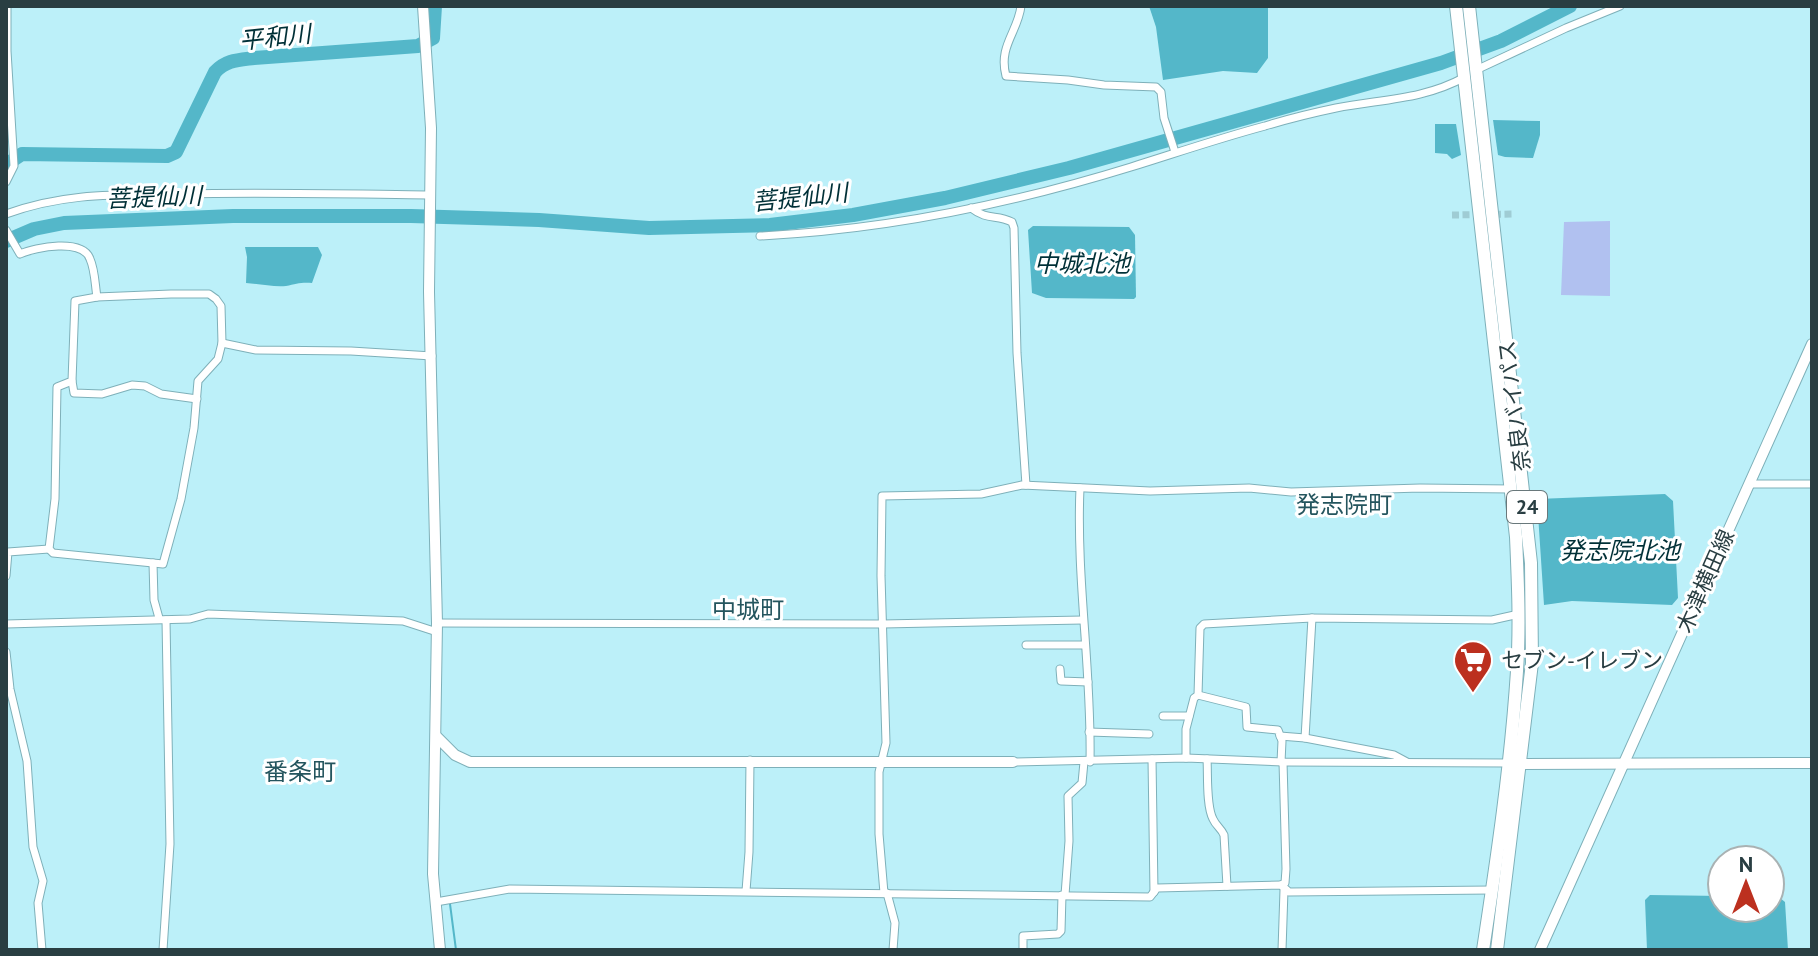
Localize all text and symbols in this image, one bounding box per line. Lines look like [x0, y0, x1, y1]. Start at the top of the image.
water label: 平和川 [238, 18, 315, 56]
water label: 菩提仙川 [751, 176, 852, 217]
water label: 菩提仙川 [105, 180, 206, 214]
water label: 中城北池 [1034, 248, 1132, 279]
street label: 奈良バイパス [1492, 339, 1536, 473]
district label: 発志院町 [1296, 489, 1392, 520]
road number: 24 [1507, 491, 1547, 523]
street label: 木津横田線 [1670, 525, 1740, 637]
water label: 発志院北池 [1560, 535, 1682, 566]
district label: 中城町 [712, 594, 784, 625]
supermarket icon: セブン-イレブン [1452, 639, 1494, 694]
place label: セブン-イレブン [1501, 646, 1663, 674]
district label: 番条町 [264, 756, 336, 787]
north arrow [1706, 844, 1786, 924]
text: N [1739, 850, 1753, 878]

